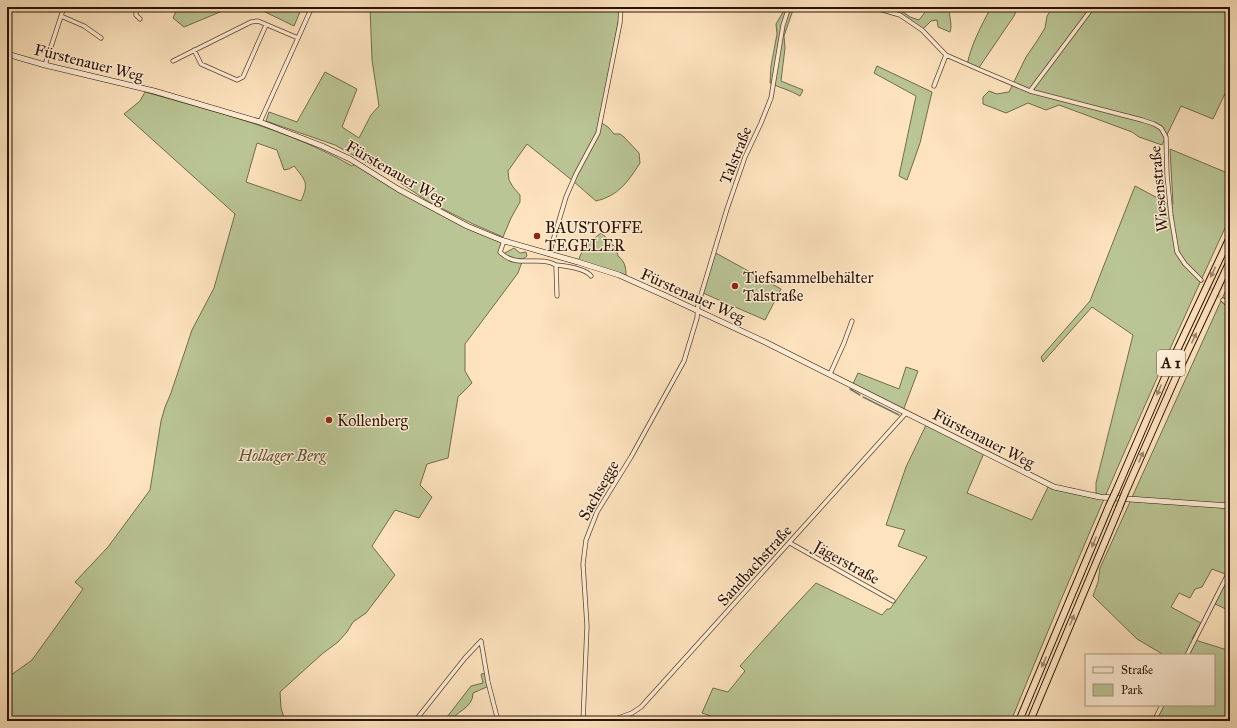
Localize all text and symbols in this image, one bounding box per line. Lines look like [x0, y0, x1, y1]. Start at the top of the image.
street label: Fürstenauer Weg [32, 40, 146, 86]
street label: Talstraße [715, 123, 756, 187]
street label: Fürstenauer Weg [342, 136, 449, 210]
street label: Wiesenstraße [1145, 145, 1172, 233]
place label: BAUSTOFFE TEGELER [545, 218, 643, 255]
marker: BAUSTOFFE TEGELER [532, 231, 542, 241]
street label: Fürstenauer Weg [637, 264, 748, 328]
one-way arrow [1210, 267, 1216, 278]
place label: Tiefsammelbehälter Talstraße [743, 268, 873, 305]
marker: Tiefsammelbehälter Talstraße [730, 281, 740, 291]
one-way arrow [1191, 333, 1197, 344]
road number: A 1 [1157, 350, 1185, 376]
one-way arrow [1156, 385, 1162, 396]
street label: Fürstenauer Weg [929, 405, 1038, 473]
place label: Kollenberg [337, 411, 409, 431]
marker: Kollenberg [324, 415, 334, 425]
park label: Hollager Berg [237, 446, 327, 465]
one-way arrow [1138, 451, 1144, 463]
street label: Sachsegge [574, 457, 624, 524]
street label: Sandbachstraße [713, 521, 796, 610]
street label: Jägerstraße [808, 536, 883, 589]
one-way arrow [1091, 536, 1097, 547]
one-way arrow [1070, 614, 1076, 626]
legend [1085, 654, 1215, 706]
one-way arrow [1041, 656, 1047, 667]
text: Straße [1121, 663, 1153, 677]
text: Park [1121, 683, 1143, 697]

